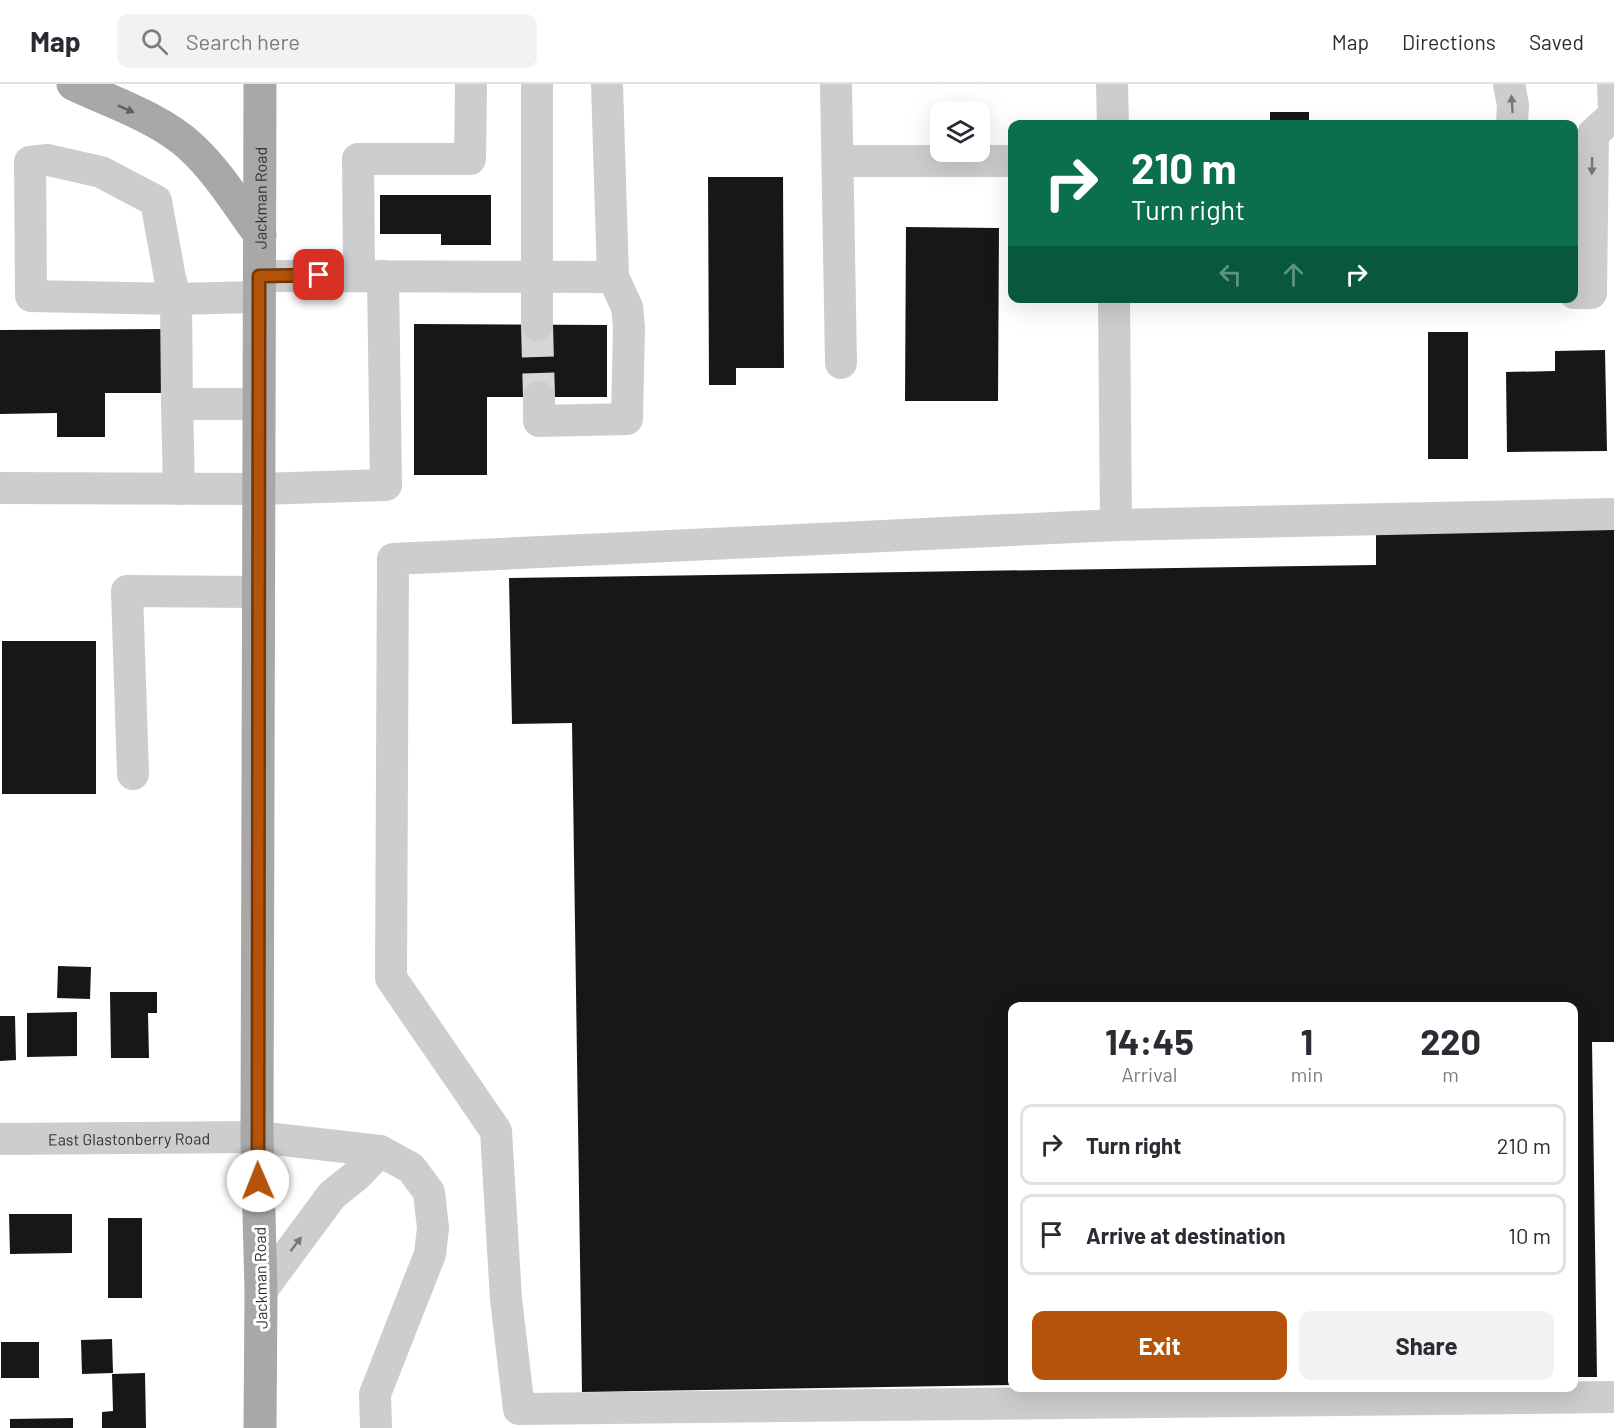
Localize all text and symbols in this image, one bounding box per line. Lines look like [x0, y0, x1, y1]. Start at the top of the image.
search box [117, 14, 537, 68]
text: Map [30, 24, 81, 58]
icon: search [138, 25, 171, 58]
text: Search here [186, 28, 300, 54]
text: Map [1332, 29, 1369, 54]
text: Directions [1402, 29, 1496, 54]
text: Saved [1529, 29, 1584, 54]
one-way arrow [1507, 95, 1517, 114]
map controls [930, 102, 990, 162]
button: layers [930, 102, 990, 162]
one-way arrow [117, 104, 134, 113]
text: 210 m [1131, 142, 1237, 192]
icon: right [1032, 144, 1110, 222]
street label: Jackman Road [250, 147, 269, 249]
one-way arrow [1588, 156, 1597, 175]
text: Turn right [1131, 193, 1245, 225]
pin [293, 249, 344, 300]
icon: arrive [302, 258, 335, 291]
icon: left [1214, 258, 1247, 291]
icon: ahead [1277, 258, 1310, 291]
icon: right [1340, 258, 1373, 291]
text: 14:45 [1105, 1019, 1194, 1062]
text: 1 [1301, 1019, 1313, 1062]
text: 220 [1420, 1019, 1481, 1062]
text: Arrival [1121, 1062, 1177, 1086]
text: min [1291, 1062, 1323, 1086]
text: m [1442, 1062, 1459, 1086]
street label: East Glastonberry Road [48, 1128, 210, 1148]
icon: right [1035, 1128, 1068, 1161]
text: Turn right [1086, 1132, 1181, 1158]
text: 210 m [1497, 1132, 1551, 1158]
position arrow [226, 1149, 290, 1213]
icon: arrive [1035, 1218, 1068, 1251]
text: Arrive at destination [1086, 1222, 1285, 1248]
text: 10 m [1508, 1222, 1551, 1248]
street label: Jackman Road [250, 1227, 270, 1329]
one-way arrow [290, 1237, 302, 1253]
button: Exit [1032, 1311, 1287, 1380]
button: Share [1299, 1311, 1554, 1380]

